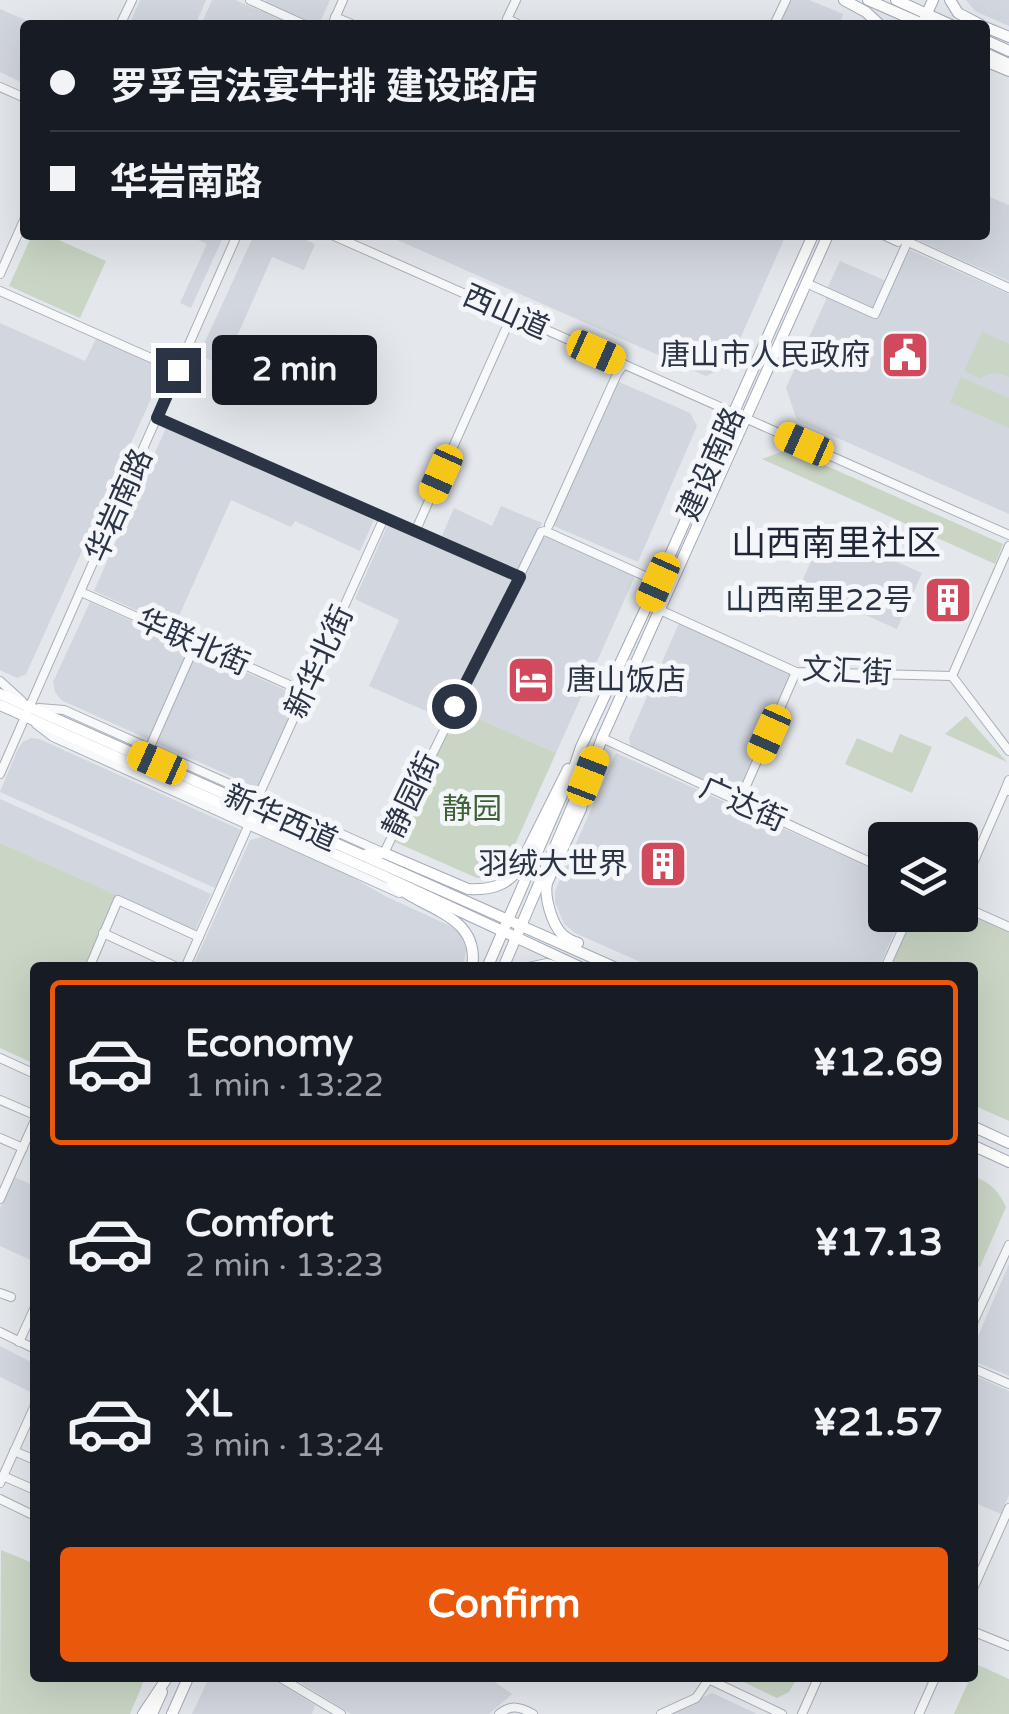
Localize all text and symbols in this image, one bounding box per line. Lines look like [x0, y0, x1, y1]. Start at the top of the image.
text: 罗孚宫法宴牛排 建设路店 [110, 64, 538, 110]
text: 华岩南路 [110, 160, 262, 206]
street label: 西山道 [457, 277, 554, 348]
car [562, 326, 630, 378]
public building icon: 唐山市人民政府 [879, 329, 931, 381]
callout: 2 min [213, 335, 378, 405]
place label: 唐山市人民政府 [660, 337, 870, 374]
route end [156, 348, 201, 393]
text: 2 min [252, 351, 337, 389]
street label: 建设南路 [670, 402, 753, 527]
car [770, 418, 838, 470]
car [415, 440, 467, 508]
street label: 华岩南路 [78, 443, 161, 568]
district label: 山西南里社区 [731, 523, 941, 565]
car [632, 548, 684, 616]
building icon: 山西南里22号 [922, 574, 974, 626]
place label: 山西南里22号 [725, 582, 913, 619]
street label: 新华北街 [277, 600, 362, 724]
street label: 华联北街 [130, 601, 255, 684]
street label: 文汇街 [801, 651, 893, 692]
hotel icon: 唐山饭店 [505, 654, 557, 706]
place label: 唐山饭店 [566, 662, 686, 699]
route start [432, 684, 477, 729]
car [743, 700, 795, 768]
car [123, 737, 191, 789]
car [563, 743, 613, 809]
street label: 静园街 [375, 747, 448, 844]
street label: 广达街 [694, 769, 791, 840]
street label: 新华西道 [218, 777, 343, 860]
park label: 静园 [442, 791, 502, 828]
map controls [868, 822, 978, 932]
button: layers [868, 822, 978, 932]
building icon: 羽绒大世界 [637, 838, 689, 890]
place label: 羽绒大世界 [478, 846, 628, 883]
icon: car [65, 1018, 155, 1108]
text: Economy [185, 1021, 353, 1067]
text: ¥12.69 [813, 1040, 943, 1086]
text: 1 min · 13:22 [185, 1067, 384, 1105]
icon: car [65, 1198, 155, 1288]
text: Comfort [185, 1201, 334, 1247]
text: ¥17.13 [815, 1220, 943, 1266]
text: 2 min · 13:23 [185, 1247, 384, 1285]
icon: car [65, 1378, 155, 1468]
text: XL [185, 1381, 232, 1427]
text: ¥21.57 [813, 1400, 943, 1446]
text: 3 min · 13:24 [185, 1427, 384, 1465]
button: Confirm [60, 1547, 948, 1662]

